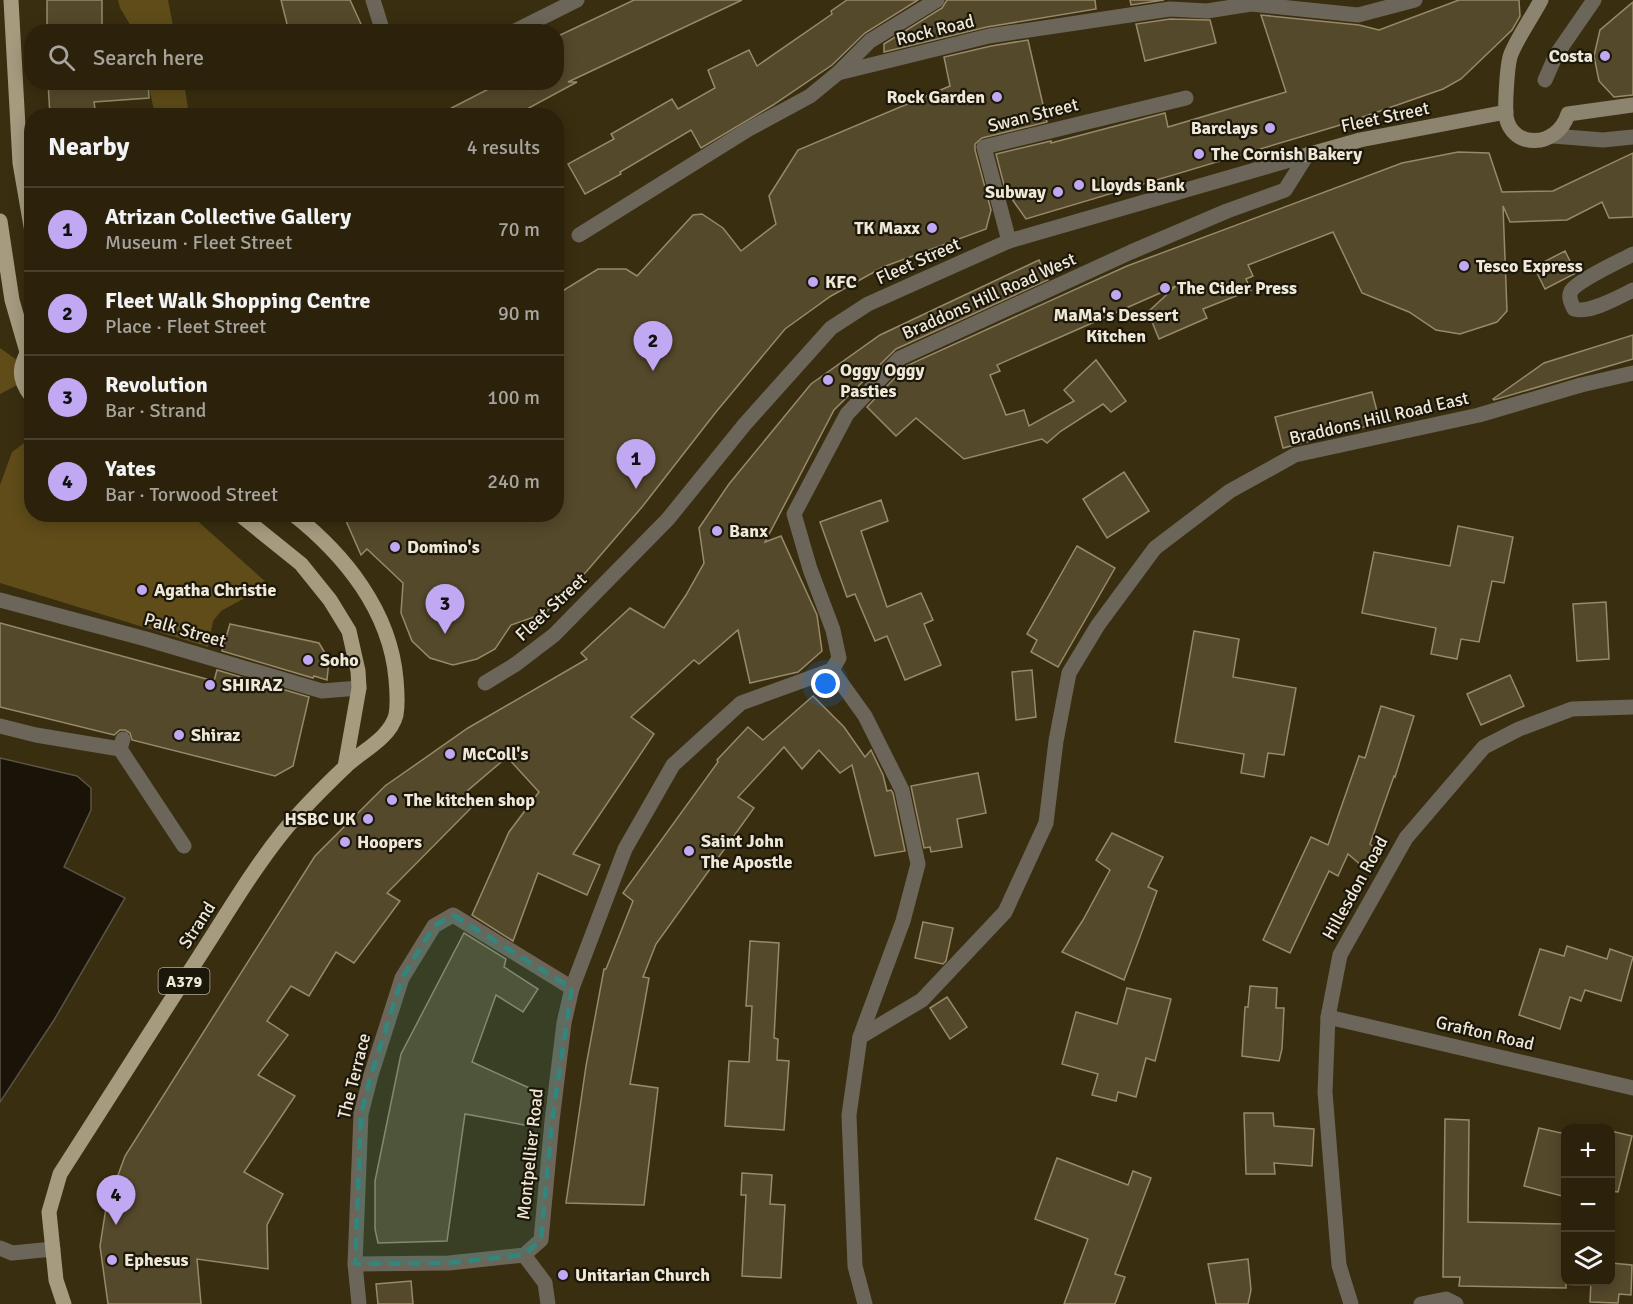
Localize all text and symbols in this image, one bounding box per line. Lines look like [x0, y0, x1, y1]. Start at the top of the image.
street label: Rock Road [894, 10, 976, 50]
search box [24, 24, 564, 90]
icon: search [45, 41, 78, 74]
text: Search here [93, 44, 204, 71]
place label: Costa [1549, 45, 1593, 67]
marker: Costa [1598, 49, 1612, 63]
place label: Rock Garden [886, 86, 985, 108]
marker: Rock Garden [990, 90, 1004, 104]
street label: Swan Street [986, 93, 1080, 137]
street label: Fleet Street [1339, 97, 1431, 137]
place label: Barclays [1191, 117, 1258, 139]
marker: Barclays [1263, 121, 1277, 135]
text: Nearby [48, 131, 129, 163]
text: 4 results [467, 135, 540, 160]
place label: The Cornish Bakery [1211, 143, 1362, 165]
marker: The Cornish Bakery [1192, 147, 1206, 161]
place label: Lloyds Bank [1091, 174, 1186, 196]
marker: Lloyds Bank [1072, 178, 1086, 192]
place label: Subway [985, 181, 1046, 203]
marker: Subway [1051, 185, 1065, 199]
text: Atrizan Collective Gallery [105, 203, 351, 230]
text: 1 [62, 217, 73, 242]
text: 70 m [498, 217, 540, 242]
place label: TK Maxx [854, 217, 920, 239]
marker: TK Maxx [925, 221, 939, 235]
text: Museum · Fleet Street [105, 230, 292, 255]
street label: Fleet Street [873, 233, 963, 289]
street label: Braddons Hill Road West [899, 248, 1079, 344]
place label: Tesco Express [1476, 255, 1583, 277]
marker: Tesco Express [1457, 259, 1471, 273]
place label: KFC [825, 271, 857, 293]
marker: KFC [806, 275, 820, 289]
place label: The Cider Press [1177, 277, 1297, 299]
marker: The Cider Press [1158, 281, 1172, 295]
text: Fleet Walk Shopping Centre [105, 287, 370, 314]
marker: MaMa's Dessert Kitchen [1109, 288, 1123, 302]
text: 2 [62, 301, 73, 326]
text: 90 m [498, 301, 540, 326]
place label: MaMa's Dessert Kitchen [1054, 304, 1179, 347]
text: Place · Fleet Street [105, 314, 266, 339]
pin: 2 [634, 322, 672, 371]
place label: Oggy Oggy Pasties [840, 359, 924, 402]
text: Revolution [105, 371, 208, 398]
marker: Oggy Oggy Pasties [821, 373, 835, 387]
text: 3 [62, 385, 73, 410]
text: 100 m [487, 385, 540, 410]
street label: Braddons Hill Road East [1287, 387, 1471, 449]
text: Bar · Strand [105, 398, 206, 423]
pin: 1 [616, 440, 656, 489]
text: Yates [105, 455, 156, 482]
text: 4 [62, 469, 73, 494]
text: 240 m [487, 469, 540, 494]
text: Bar · Torwood Street [105, 482, 278, 507]
place label: Banx [729, 520, 768, 542]
marker: Banx [710, 524, 724, 538]
place label: Domino's [407, 536, 480, 558]
marker: Domino's [388, 540, 402, 554]
street label: Fleet Street [511, 568, 591, 646]
place label: Agatha Christie [154, 579, 276, 601]
marker: Agatha Christie [135, 583, 149, 597]
pin: 3 [426, 584, 464, 634]
street label: Palk Street [142, 608, 228, 652]
place label: Soho [320, 649, 359, 671]
marker: Soho [301, 653, 315, 667]
your location [811, 669, 840, 698]
place label: SHIRAZ [222, 674, 283, 696]
marker: SHIRAZ [203, 678, 217, 692]
place label: Shiraz [191, 724, 240, 746]
marker: Shiraz [172, 728, 186, 742]
place label: McColl's [462, 743, 529, 765]
marker: McColl's [443, 747, 457, 761]
place label: The kitchen shop [404, 789, 535, 811]
marker: The kitchen shop [385, 793, 399, 807]
place label: HSBC UK [284, 808, 357, 830]
marker: HSBC UK [361, 812, 375, 826]
place label: Saint John The Apostle [701, 830, 793, 873]
place label: Hoopers [357, 831, 422, 853]
street label: Hillesdon Road [1317, 832, 1393, 944]
marker: Hoopers [338, 835, 352, 849]
marker: Saint John The Apostle [682, 844, 696, 858]
street label: Strand [174, 898, 220, 952]
road number: A379 [158, 968, 210, 994]
street label: Grafton Road [1434, 1011, 1536, 1055]
street label: The Terrace [333, 1031, 375, 1121]
street label: Montpellier Road [512, 1087, 548, 1221]
map controls [1561, 1124, 1615, 1286]
button: + [1561, 1124, 1615, 1178]
pin: 4 [96, 1176, 136, 1225]
button: − [1561, 1178, 1615, 1232]
button: layers [1561, 1232, 1615, 1286]
place label: Ephesus [124, 1249, 189, 1271]
marker: Ephesus [105, 1253, 119, 1267]
place label: Unitarian Church [575, 1264, 710, 1286]
marker: Unitarian Church [556, 1268, 570, 1282]

